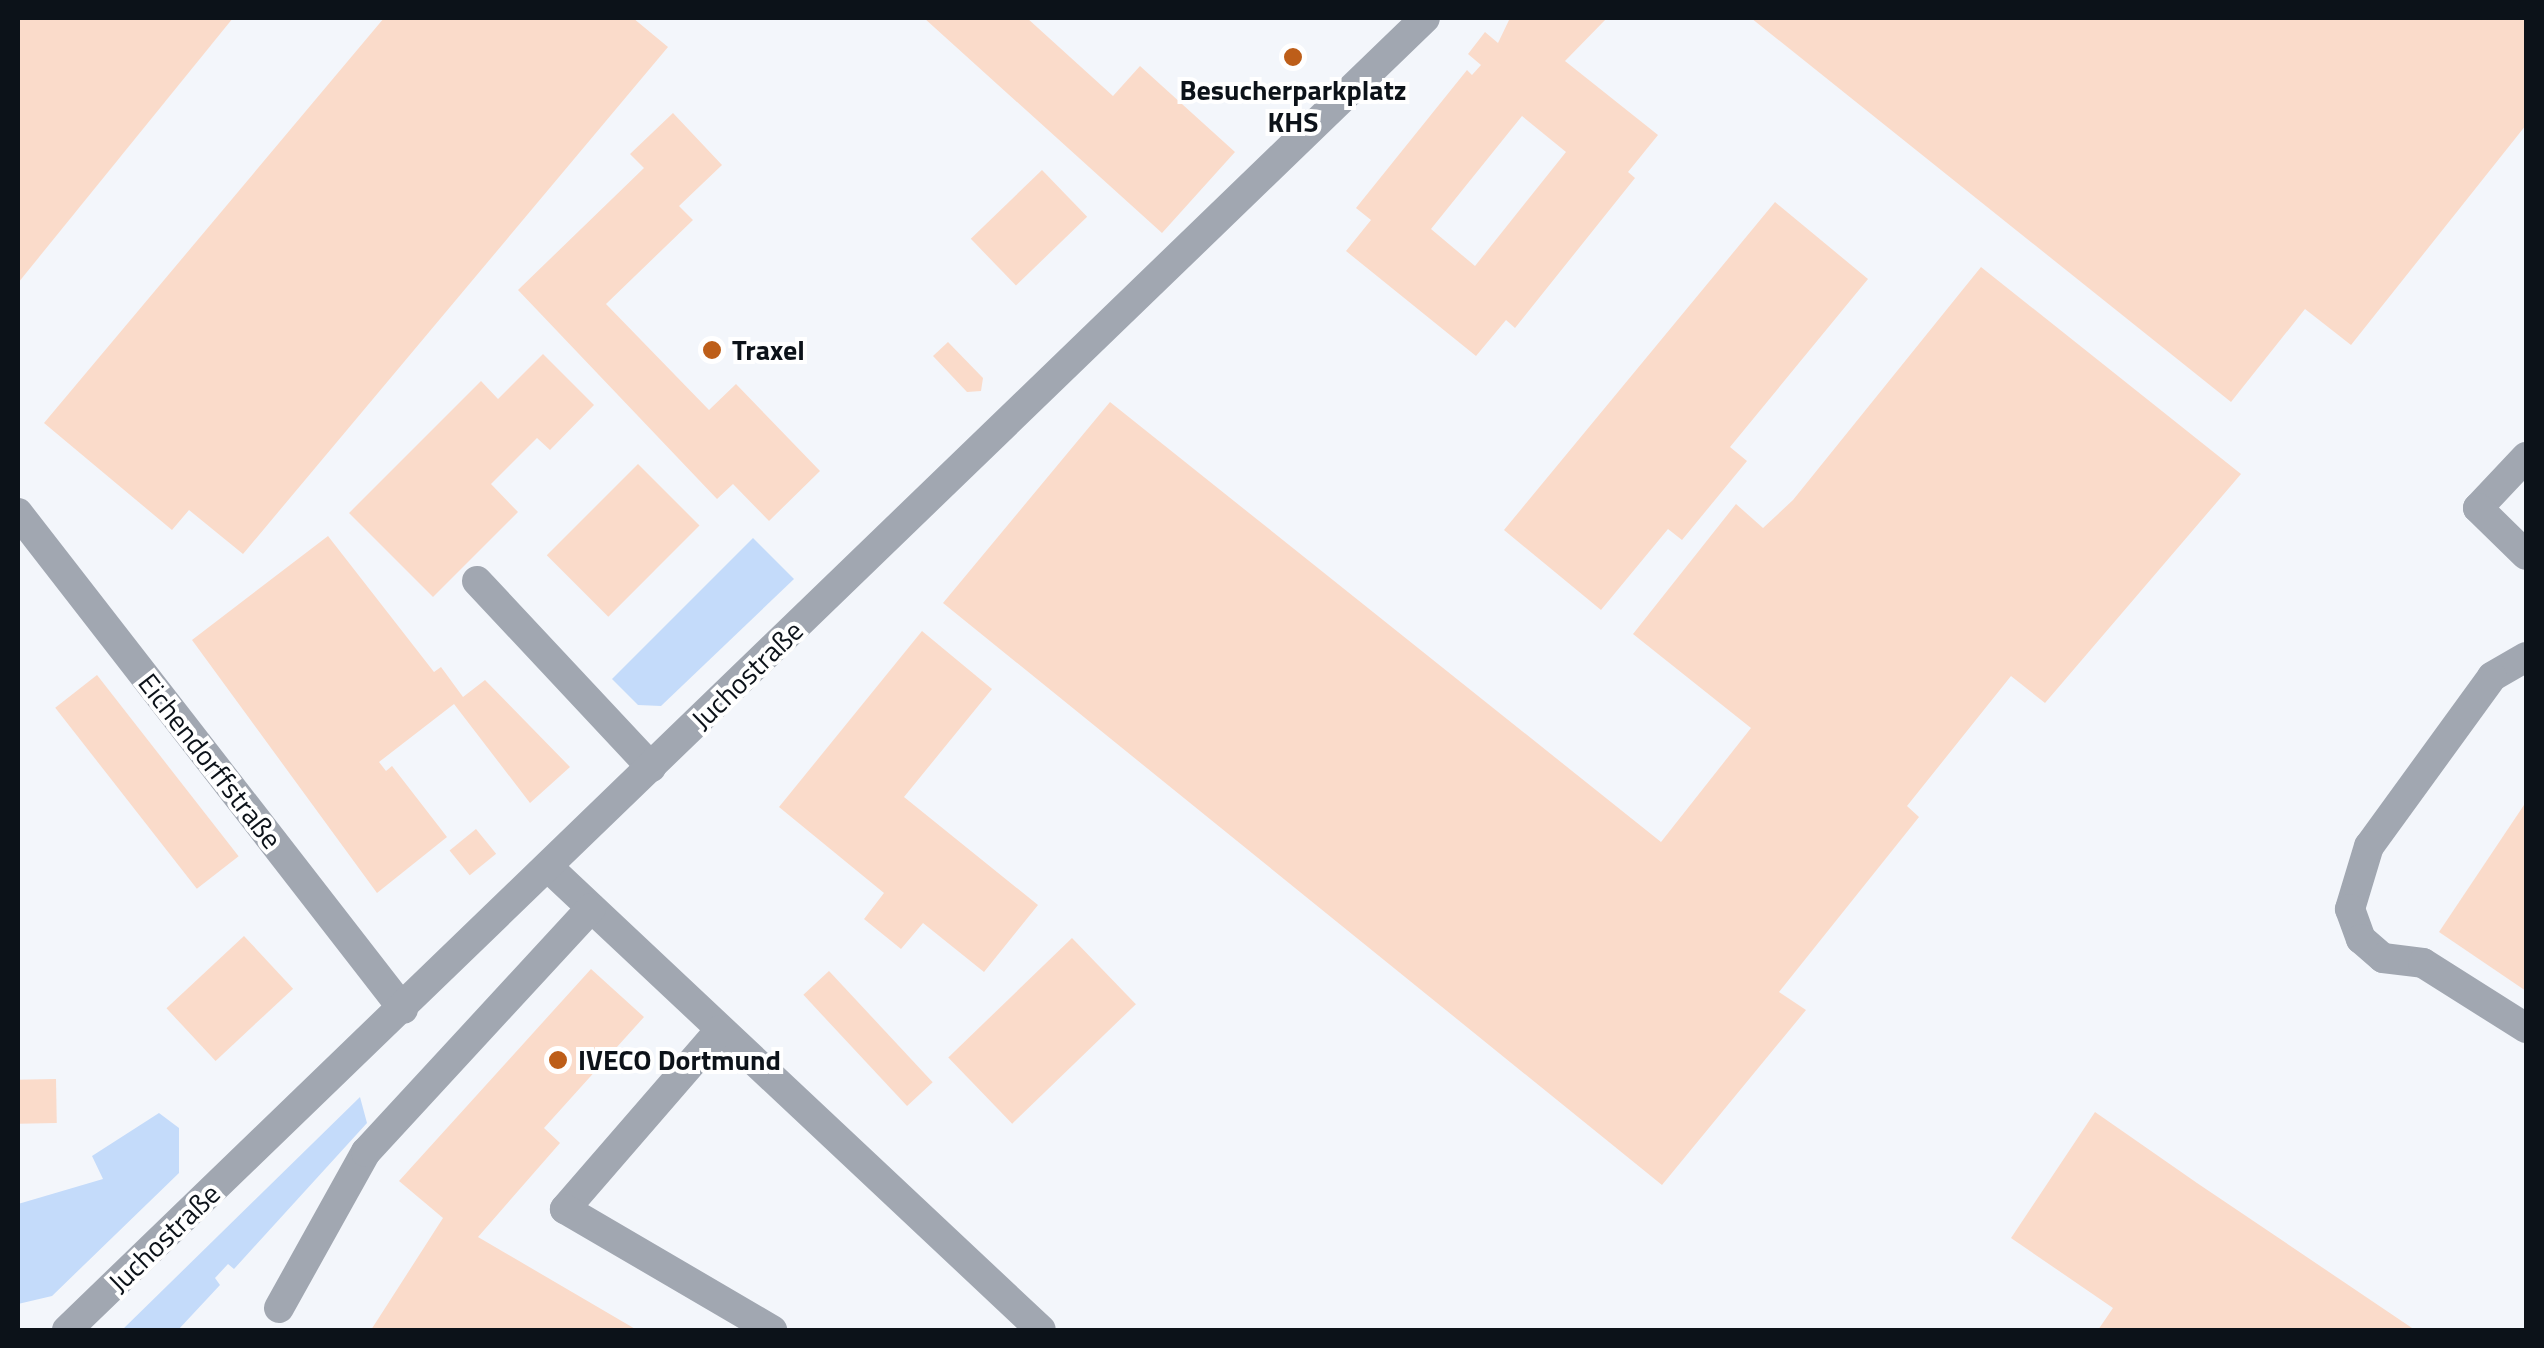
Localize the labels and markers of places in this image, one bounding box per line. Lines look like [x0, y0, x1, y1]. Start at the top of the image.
marker: Besucherparkplatz KHS [1282, 46, 1304, 68]
place label: Besucherparkplatz KHS [1179, 73, 1407, 139]
place label: Traxel [732, 333, 805, 367]
marker: Traxel [701, 339, 723, 361]
place label: IVECO Dortmund [578, 1043, 781, 1077]
marker: IVECO Dortmund [547, 1049, 569, 1071]

